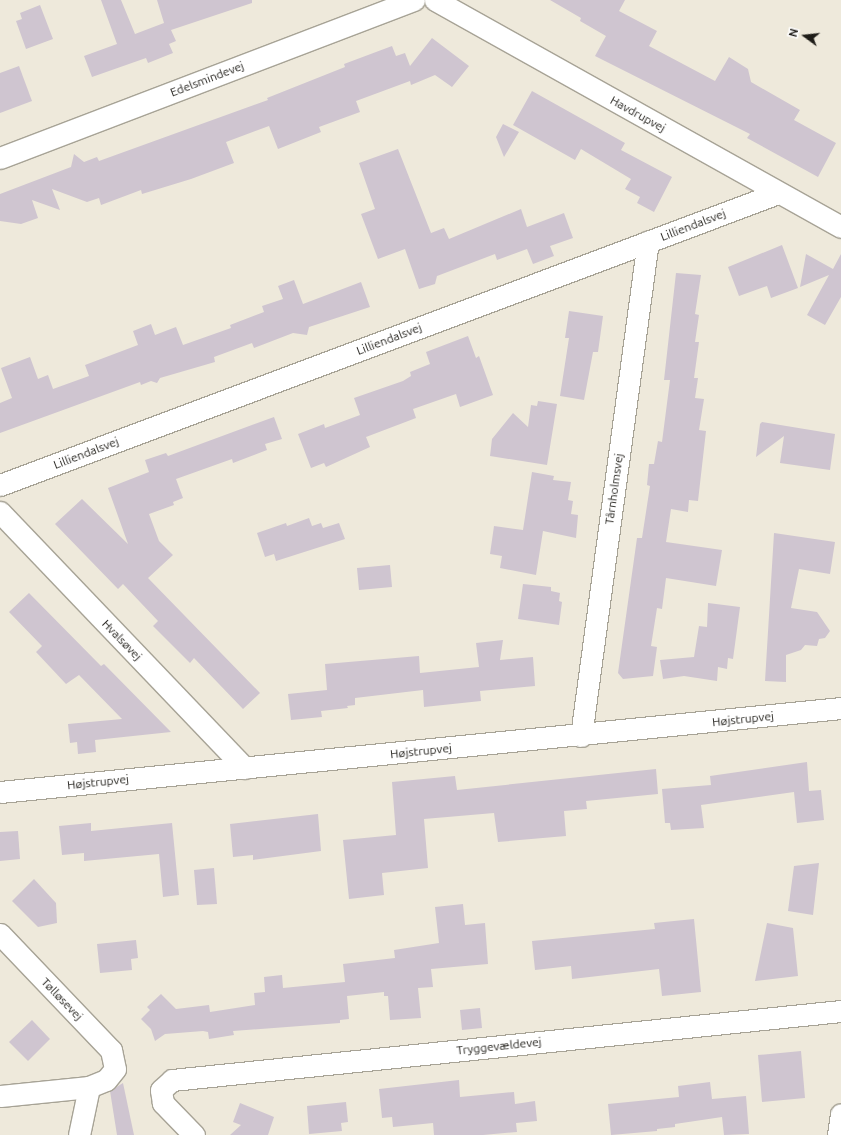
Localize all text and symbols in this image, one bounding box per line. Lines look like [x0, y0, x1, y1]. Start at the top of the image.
north arrow [785, 16, 825, 56]
text: N [787, 27, 800, 38]
street label: Edelsmindevej [168, 58, 246, 100]
street label: Havdrupvej [608, 93, 668, 135]
street label: Lilliendalsvej [658, 206, 728, 244]
street label: Lilliendalsvej [354, 320, 424, 358]
street label: Lilliendalsvej [51, 434, 121, 472]
street label: Tårnholmsvej [602, 452, 626, 526]
street label: Hvalsøvej [99, 617, 145, 663]
street label: Højstrupvej [711, 709, 775, 729]
street label: Højstrupvej [389, 741, 453, 761]
street label: Højstrupvej [66, 772, 130, 792]
street label: Tølløsevej [38, 975, 86, 1023]
street label: Tryggevældevej [456, 1034, 542, 1058]

